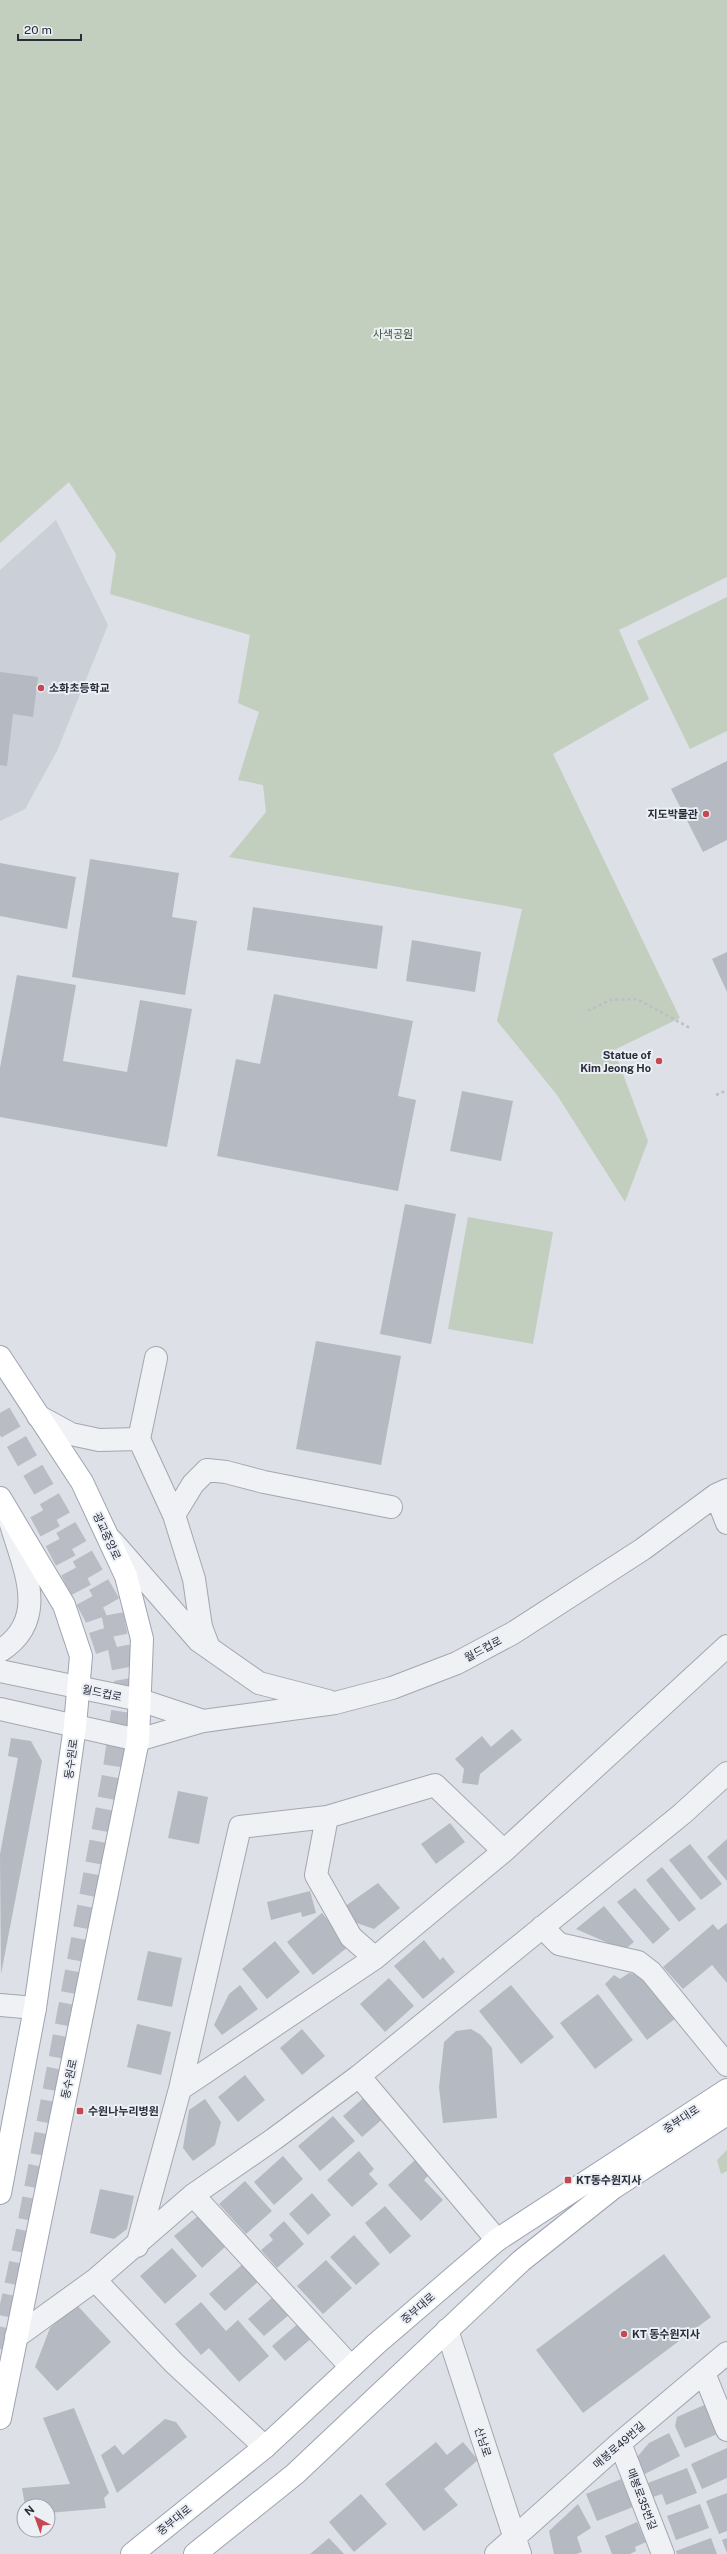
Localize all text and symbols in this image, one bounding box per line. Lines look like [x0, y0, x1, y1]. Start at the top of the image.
scale bar [18, 16, 81, 42]
text: 20 m [24, 23, 52, 37]
park label: 사색공원 [373, 328, 413, 340]
place label: 소화초등학교 [49, 682, 110, 694]
marker: 소화초등학교 [36, 683, 46, 693]
place label: 지도박물관 [647, 808, 698, 820]
marker: 지도박물관 [701, 809, 711, 819]
place label: Statue of Kim Jeong Ho [580, 1049, 652, 1074]
marker: Statue of Kim Jeong Ho [654, 1056, 664, 1066]
street label: 광교중앙로 [91, 1511, 123, 1561]
street label: 월드컵로 [462, 1634, 504, 1664]
street label: 월드컵로 [81, 1683, 123, 1703]
street label: 동수원로 [62, 1738, 80, 1780]
street label: 동수원로 [59, 2058, 79, 2100]
street label: 중부대로 [661, 2103, 701, 2135]
place label: 수원나누리병원 [88, 2105, 159, 2117]
marker: 수원나누리병원 [75, 2106, 85, 2116]
place label: KT동수원지사 [576, 2174, 641, 2186]
marker: KT동수원지사 [563, 2175, 573, 2185]
street label: 중부대로 [399, 2290, 437, 2326]
place label: KT 동수원지사 [632, 2328, 700, 2340]
marker: KT 동수원지사 [619, 2329, 629, 2339]
street label: 매봉로49번길 [591, 2419, 647, 2471]
street label: 산남로 [473, 2426, 493, 2458]
street label: 매봉로35번길 [625, 2467, 659, 2531]
north arrow [16, 2498, 56, 2538]
text: N [22, 2503, 37, 2518]
street label: 중부대로 [154, 2503, 194, 2537]

